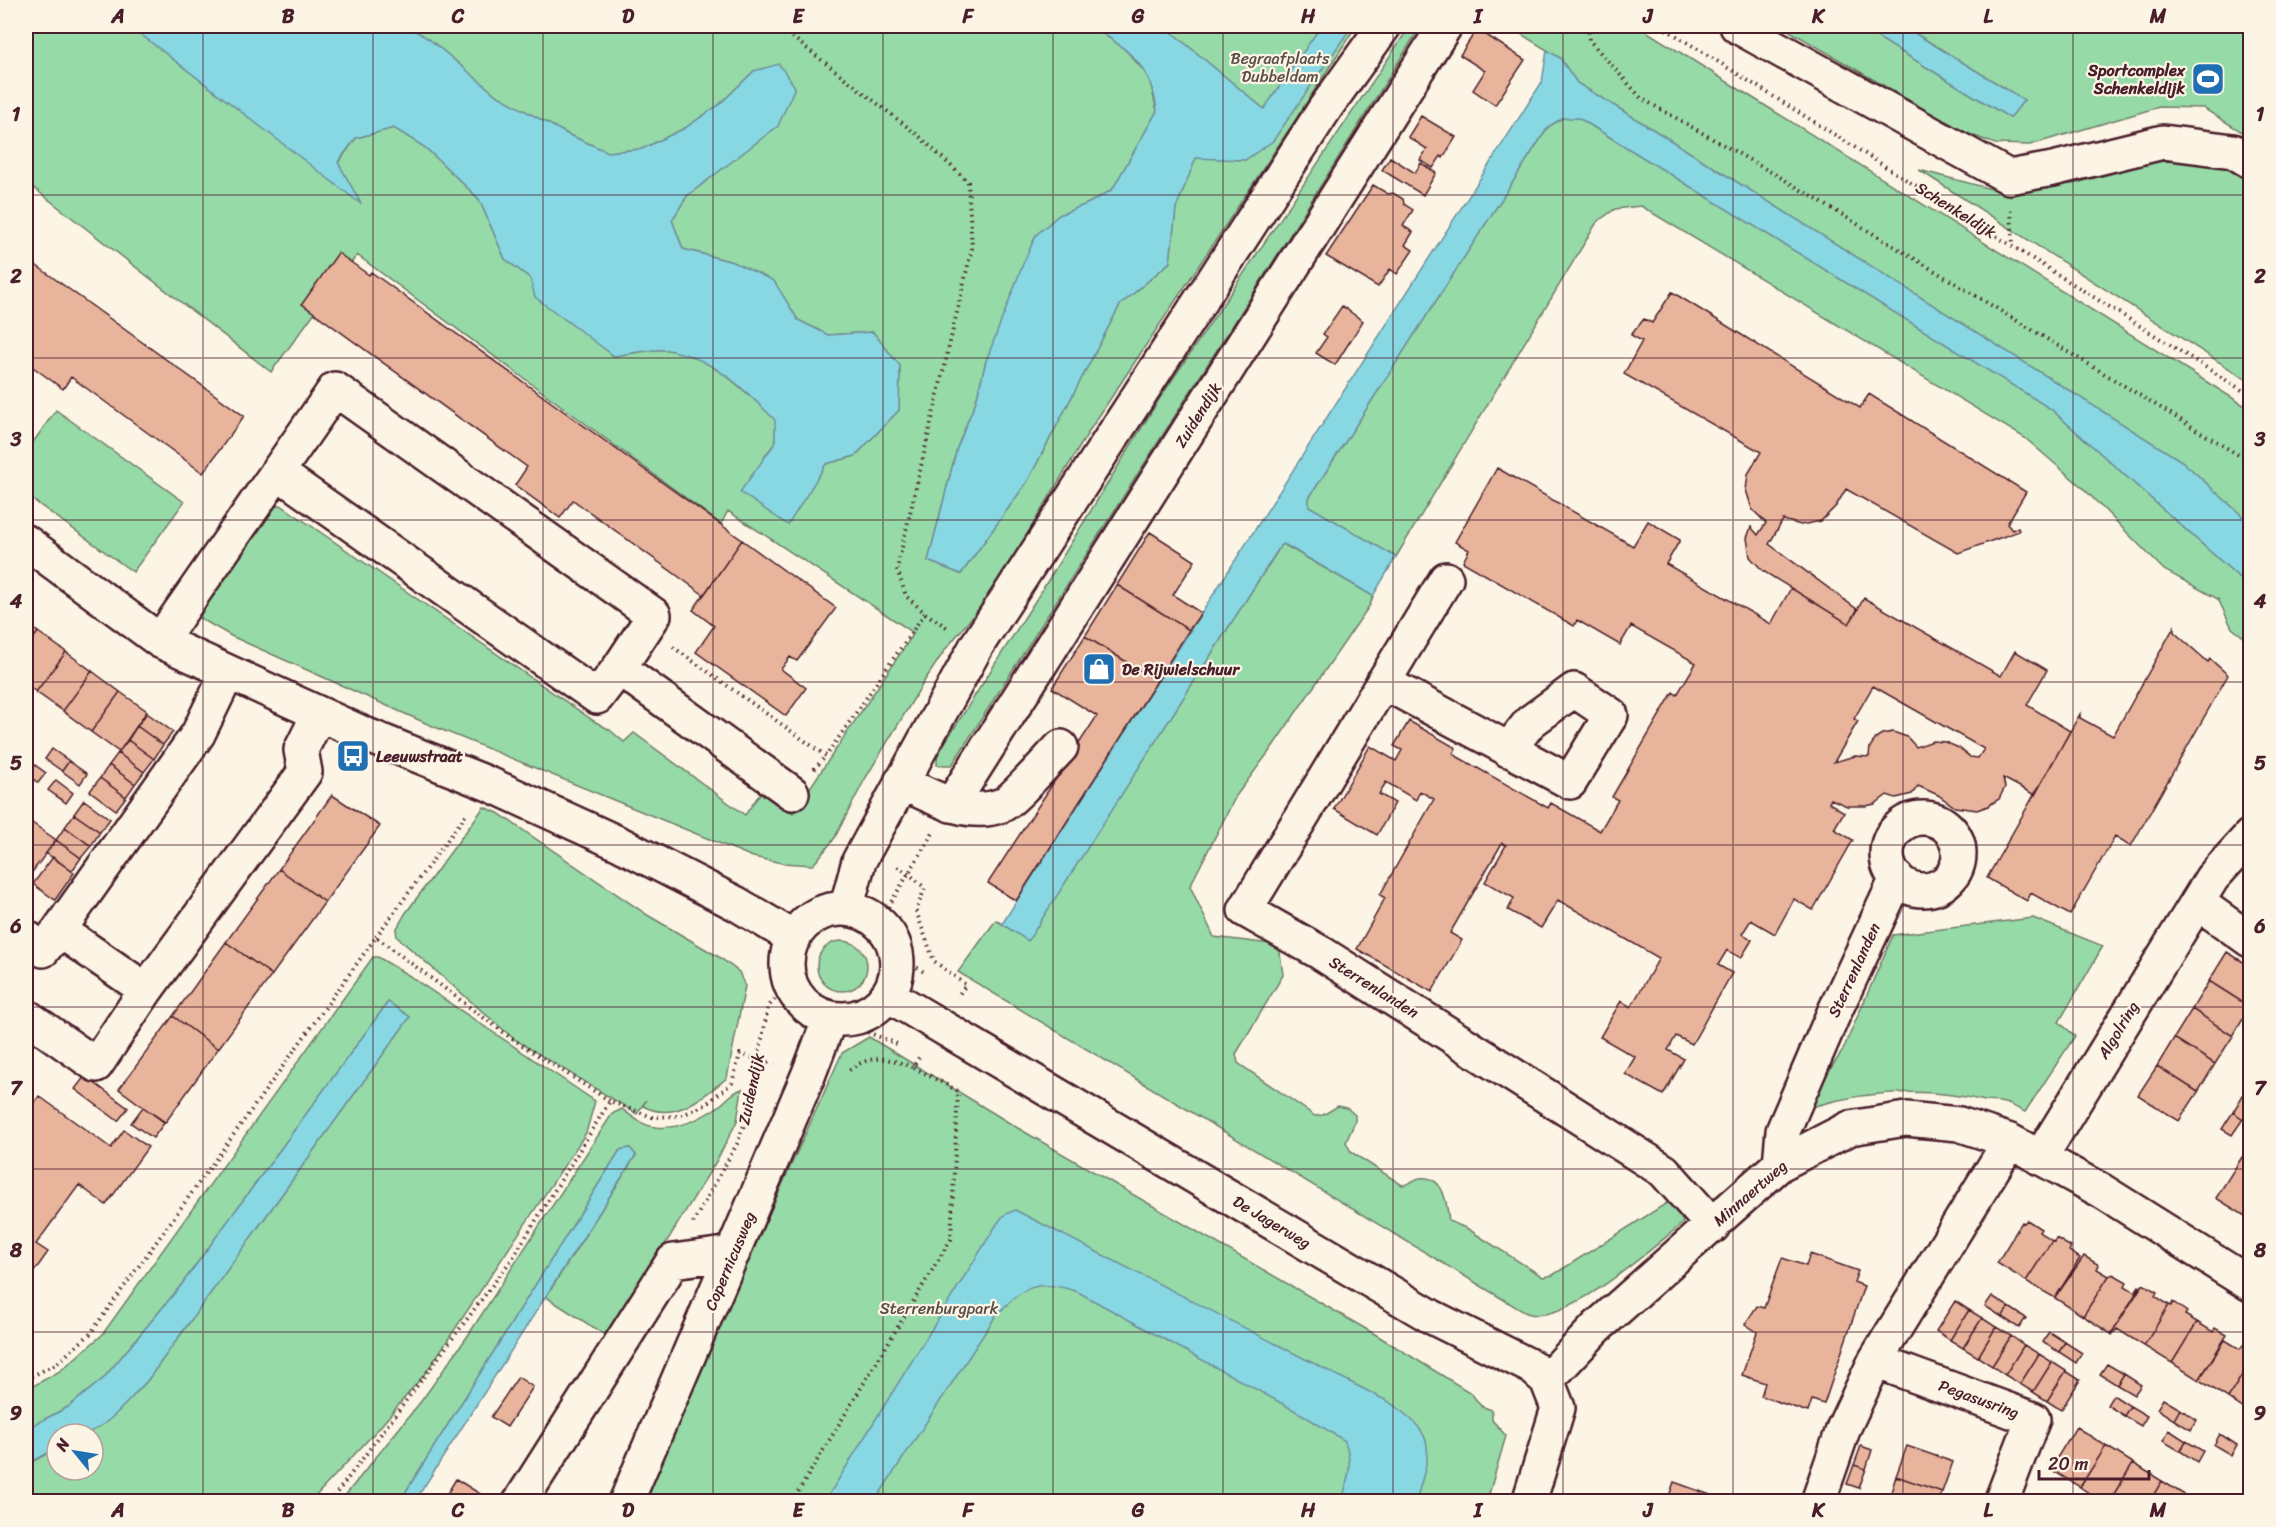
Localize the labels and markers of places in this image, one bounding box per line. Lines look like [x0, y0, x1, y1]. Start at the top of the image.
place label: Sportcomplex Schenkeldijk [2087, 56, 2186, 103]
sports icon: Sportcomplex Schenkeldijk [2190, 61, 2226, 97]
shop icon: De Rijwielschuur [1081, 651, 1117, 687]
place label: De Rijwielschuur [1122, 655, 1240, 684]
bus stop icon: Leeuwstraat [335, 738, 371, 774]
place label: Leeuwstraat [376, 742, 463, 771]

